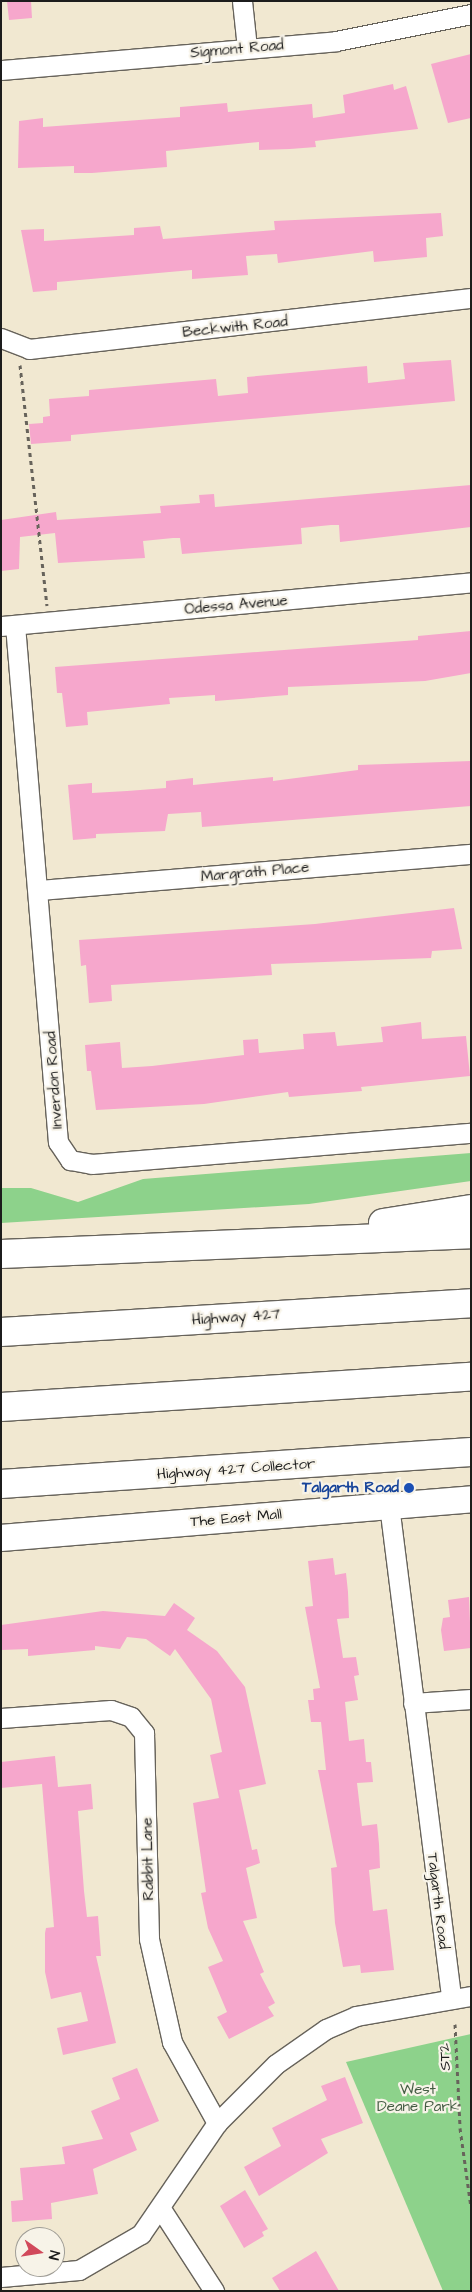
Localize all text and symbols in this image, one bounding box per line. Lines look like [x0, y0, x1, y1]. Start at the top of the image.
street label: Sigmont Road [190, 36, 284, 62]
street label: Beckwith Road [181, 313, 289, 341]
street label: Odessa Avenue [184, 592, 288, 618]
street label: Margrath Place [200, 858, 310, 886]
street label: Inverdon Road [42, 1030, 66, 1130]
street label: Highway 427 [191, 1305, 281, 1329]
street label: Highway 427 Collector [156, 1454, 316, 1484]
place label: Talgarth Road [302, 1479, 399, 1497]
marker: Talgarth Road [403, 1482, 415, 1494]
street label: The East Mall [190, 1505, 282, 1531]
street label: Rabbit Lane [138, 1817, 158, 1901]
street label: Talgarth Road [423, 1852, 453, 1950]
street label: ST2 [435, 2043, 455, 2071]
park label: West Deane Park [377, 2080, 459, 2115]
north arrow [15, 2227, 65, 2277]
text: N [43, 2249, 64, 2262]

